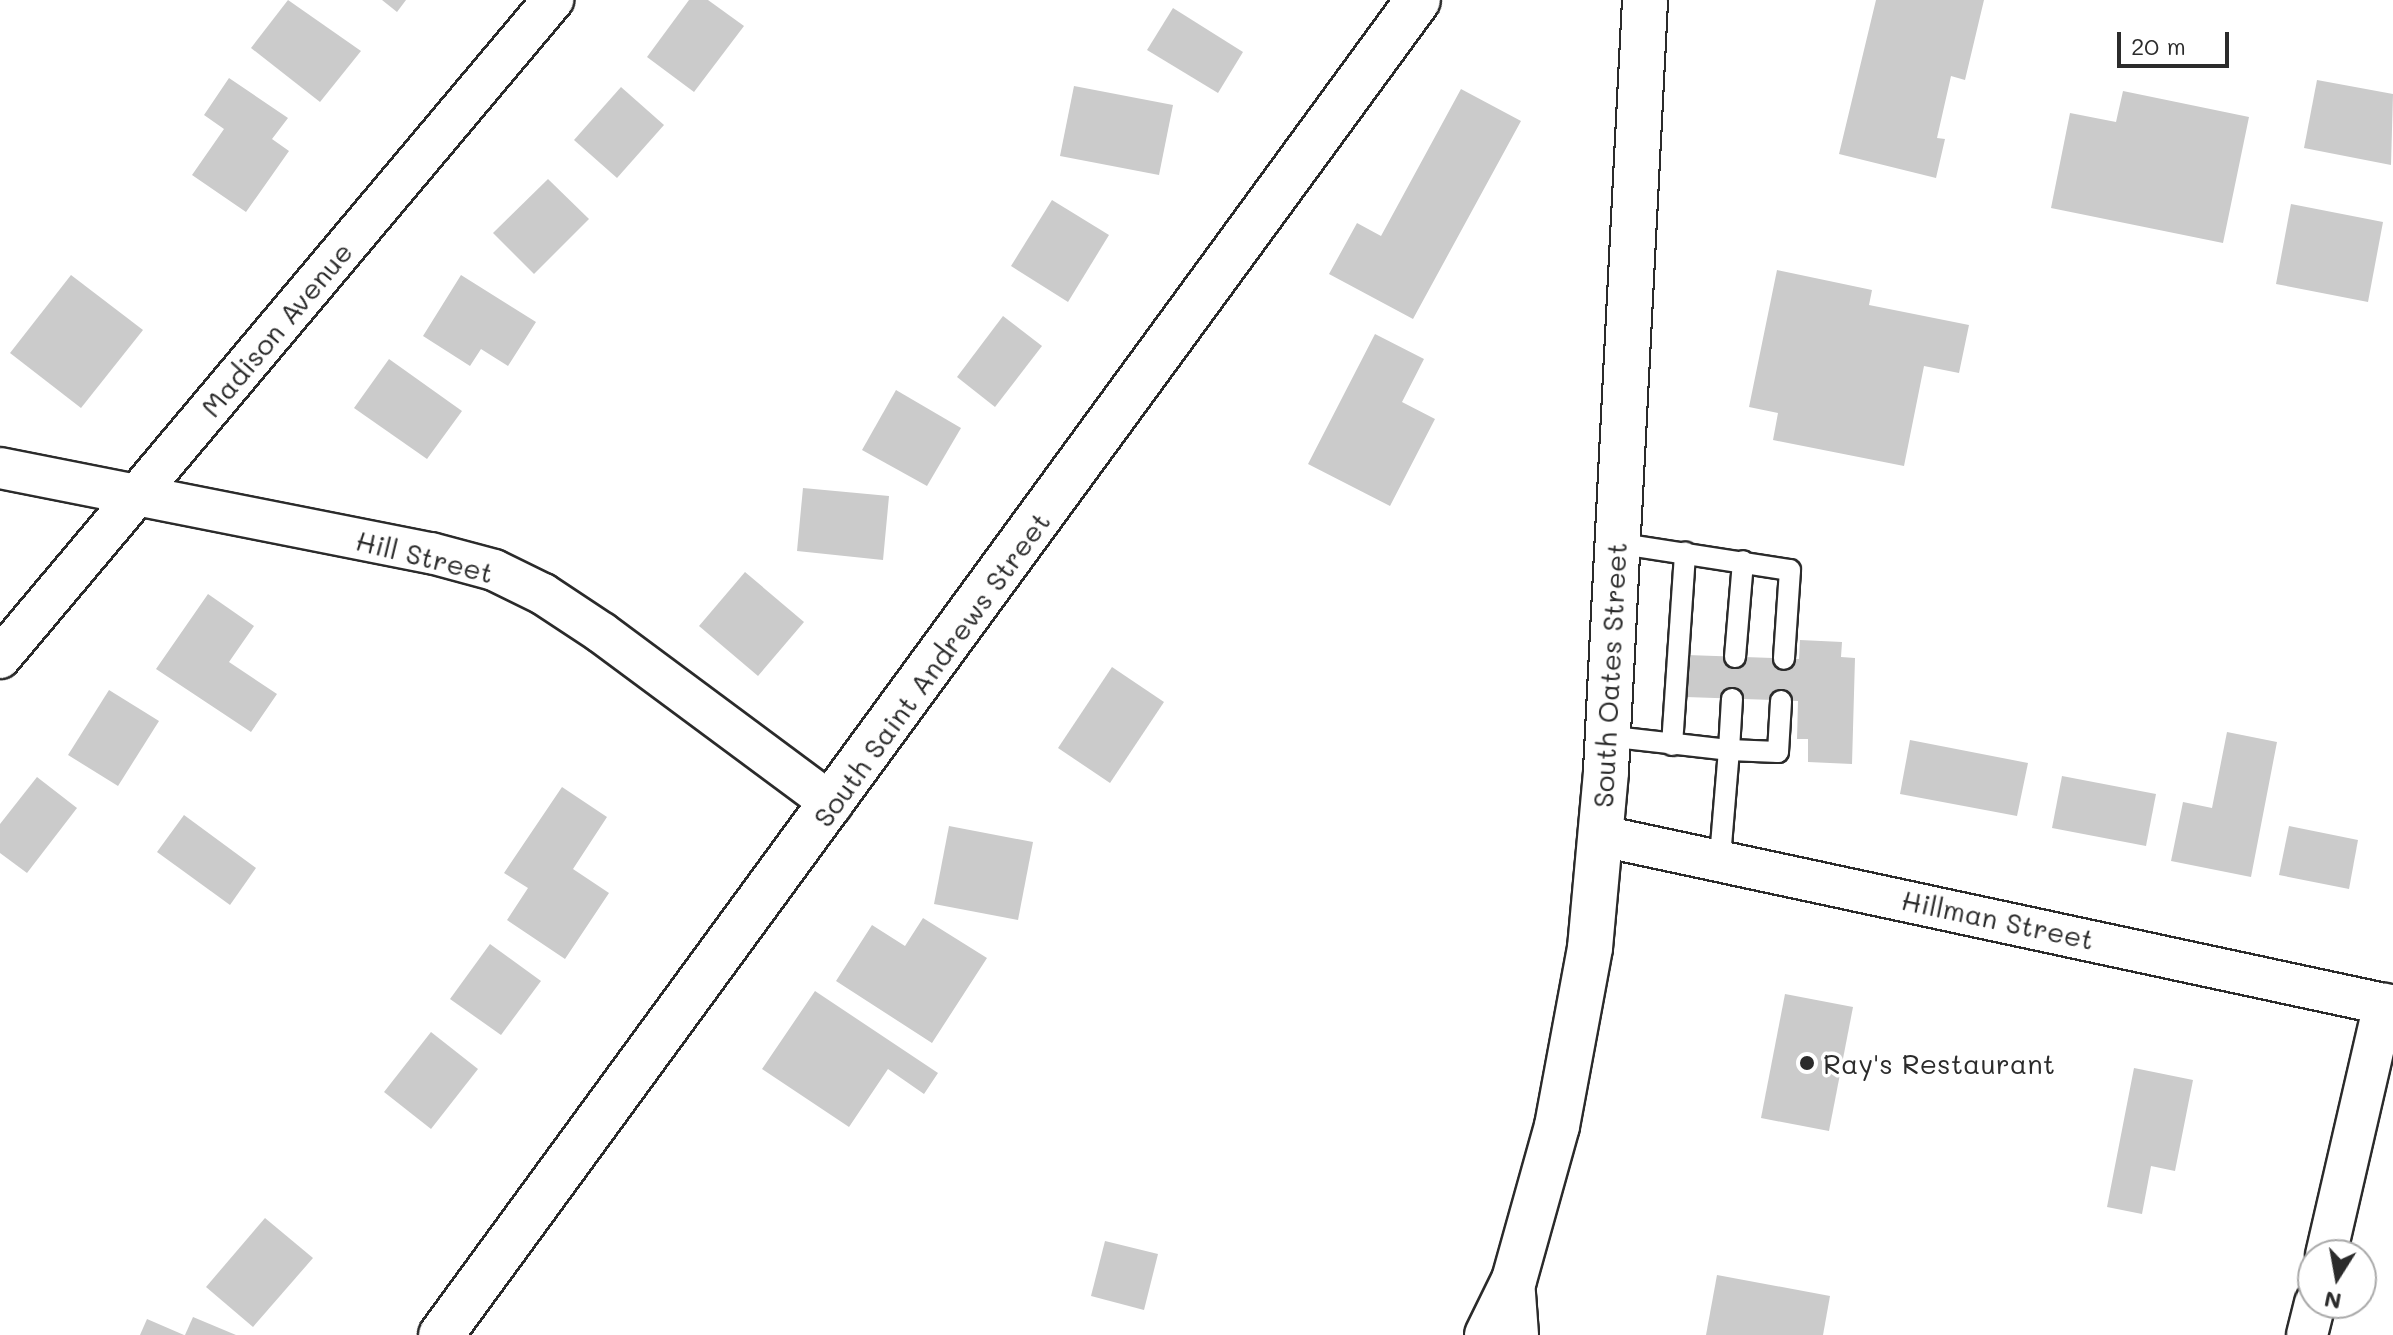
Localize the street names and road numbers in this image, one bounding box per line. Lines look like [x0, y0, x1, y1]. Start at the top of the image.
street label: Madison Avenue [193, 235, 359, 423]
street label: South Saint Andrews Street [806, 505, 1056, 833]
street label: Hill Street [353, 523, 497, 589]
street label: South Oates Street [1585, 541, 1633, 809]
street label: Hillman Street [1899, 882, 2097, 956]

